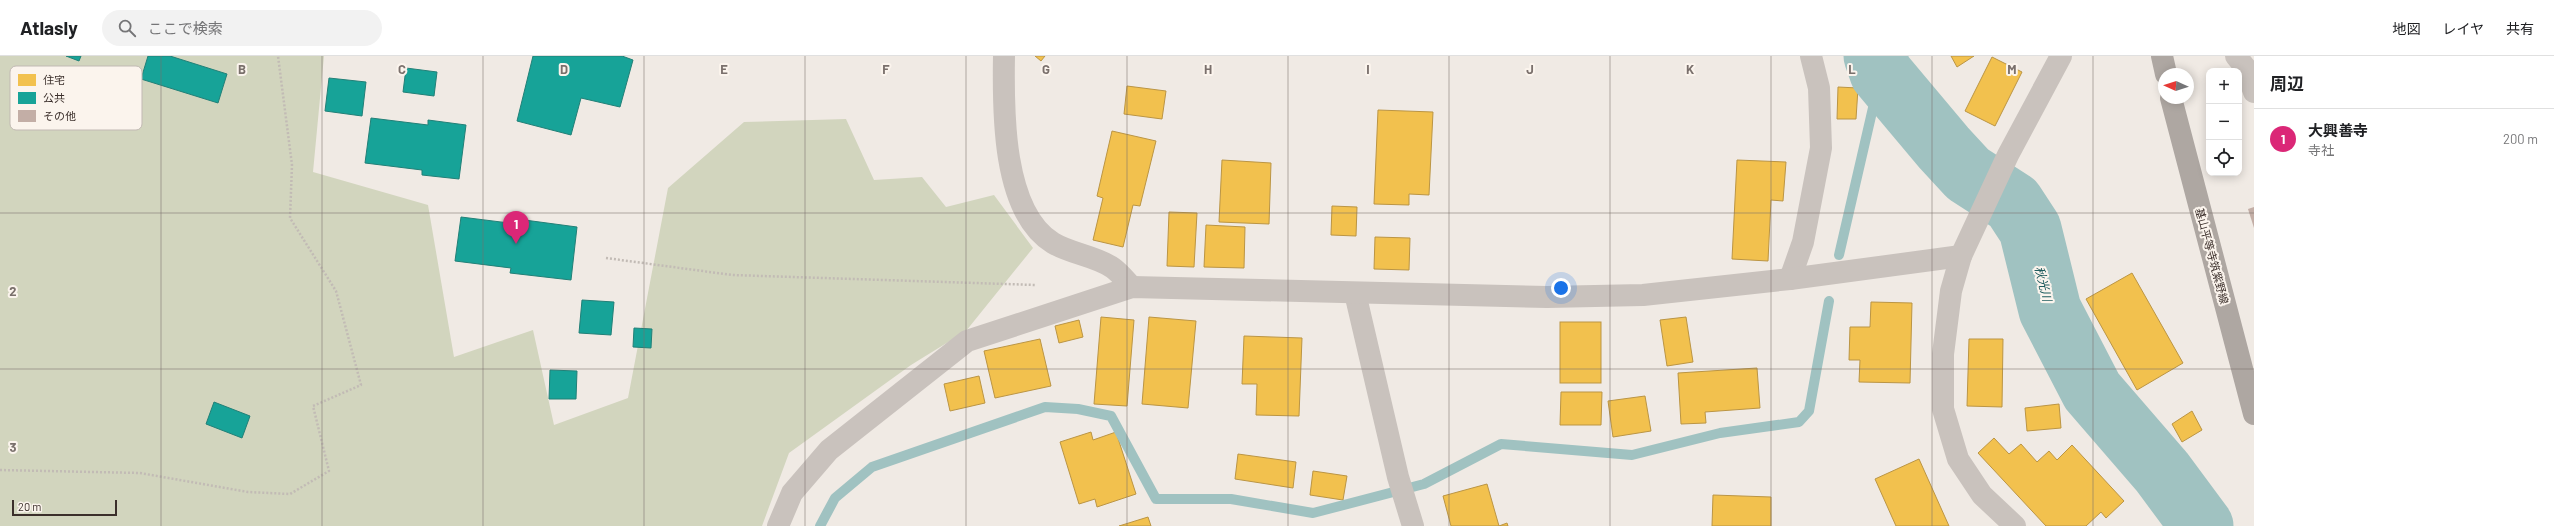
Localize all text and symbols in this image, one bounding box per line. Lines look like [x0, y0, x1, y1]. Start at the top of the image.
search box [102, 10, 382, 46]
text: Atlasly [20, 16, 78, 39]
icon: search [116, 17, 138, 39]
text: ここで検索 [148, 19, 223, 37]
text: 地図 [2392, 20, 2420, 37]
text: レイヤ [2442, 20, 2484, 37]
text: 共有 [2506, 20, 2534, 37]
text: B [238, 61, 246, 77]
text: C [398, 61, 406, 77]
text: D [560, 61, 568, 77]
text: E [720, 61, 728, 77]
text: F [882, 61, 890, 77]
text: G [1042, 61, 1050, 77]
text: H [1204, 61, 1212, 77]
text: I [1366, 61, 1370, 77]
text: J [1526, 61, 1534, 77]
text: K [1686, 61, 1694, 77]
text: L [1848, 61, 1856, 77]
text: M [2007, 61, 2017, 77]
legend [10, 66, 142, 130]
north arrow [2158, 68, 2194, 104]
map controls [2206, 68, 2242, 176]
button: + [2206, 68, 2242, 104]
text: 住宅 [43, 73, 65, 86]
text: 周辺 [2270, 73, 2304, 93]
text: 公共 [43, 91, 65, 104]
button: − [2206, 104, 2242, 140]
text: その他 [43, 109, 76, 122]
text: 大興善寺 [2308, 121, 2368, 139]
text: 1 [2281, 131, 2285, 147]
text: 200 m [2503, 131, 2538, 147]
button: locate [2206, 140, 2242, 176]
text: 寺社 [2308, 142, 2334, 158]
street label: 基山平等寺筑紫野線 [2193, 206, 2232, 305]
pin: 1 [503, 211, 529, 244]
water label: 秋光川 [2033, 265, 2056, 305]
your location [1551, 278, 1571, 298]
text: 2 [9, 283, 17, 299]
text: 3 [9, 439, 17, 455]
scale bar [12, 498, 117, 517]
text: 20 m [18, 500, 41, 513]

